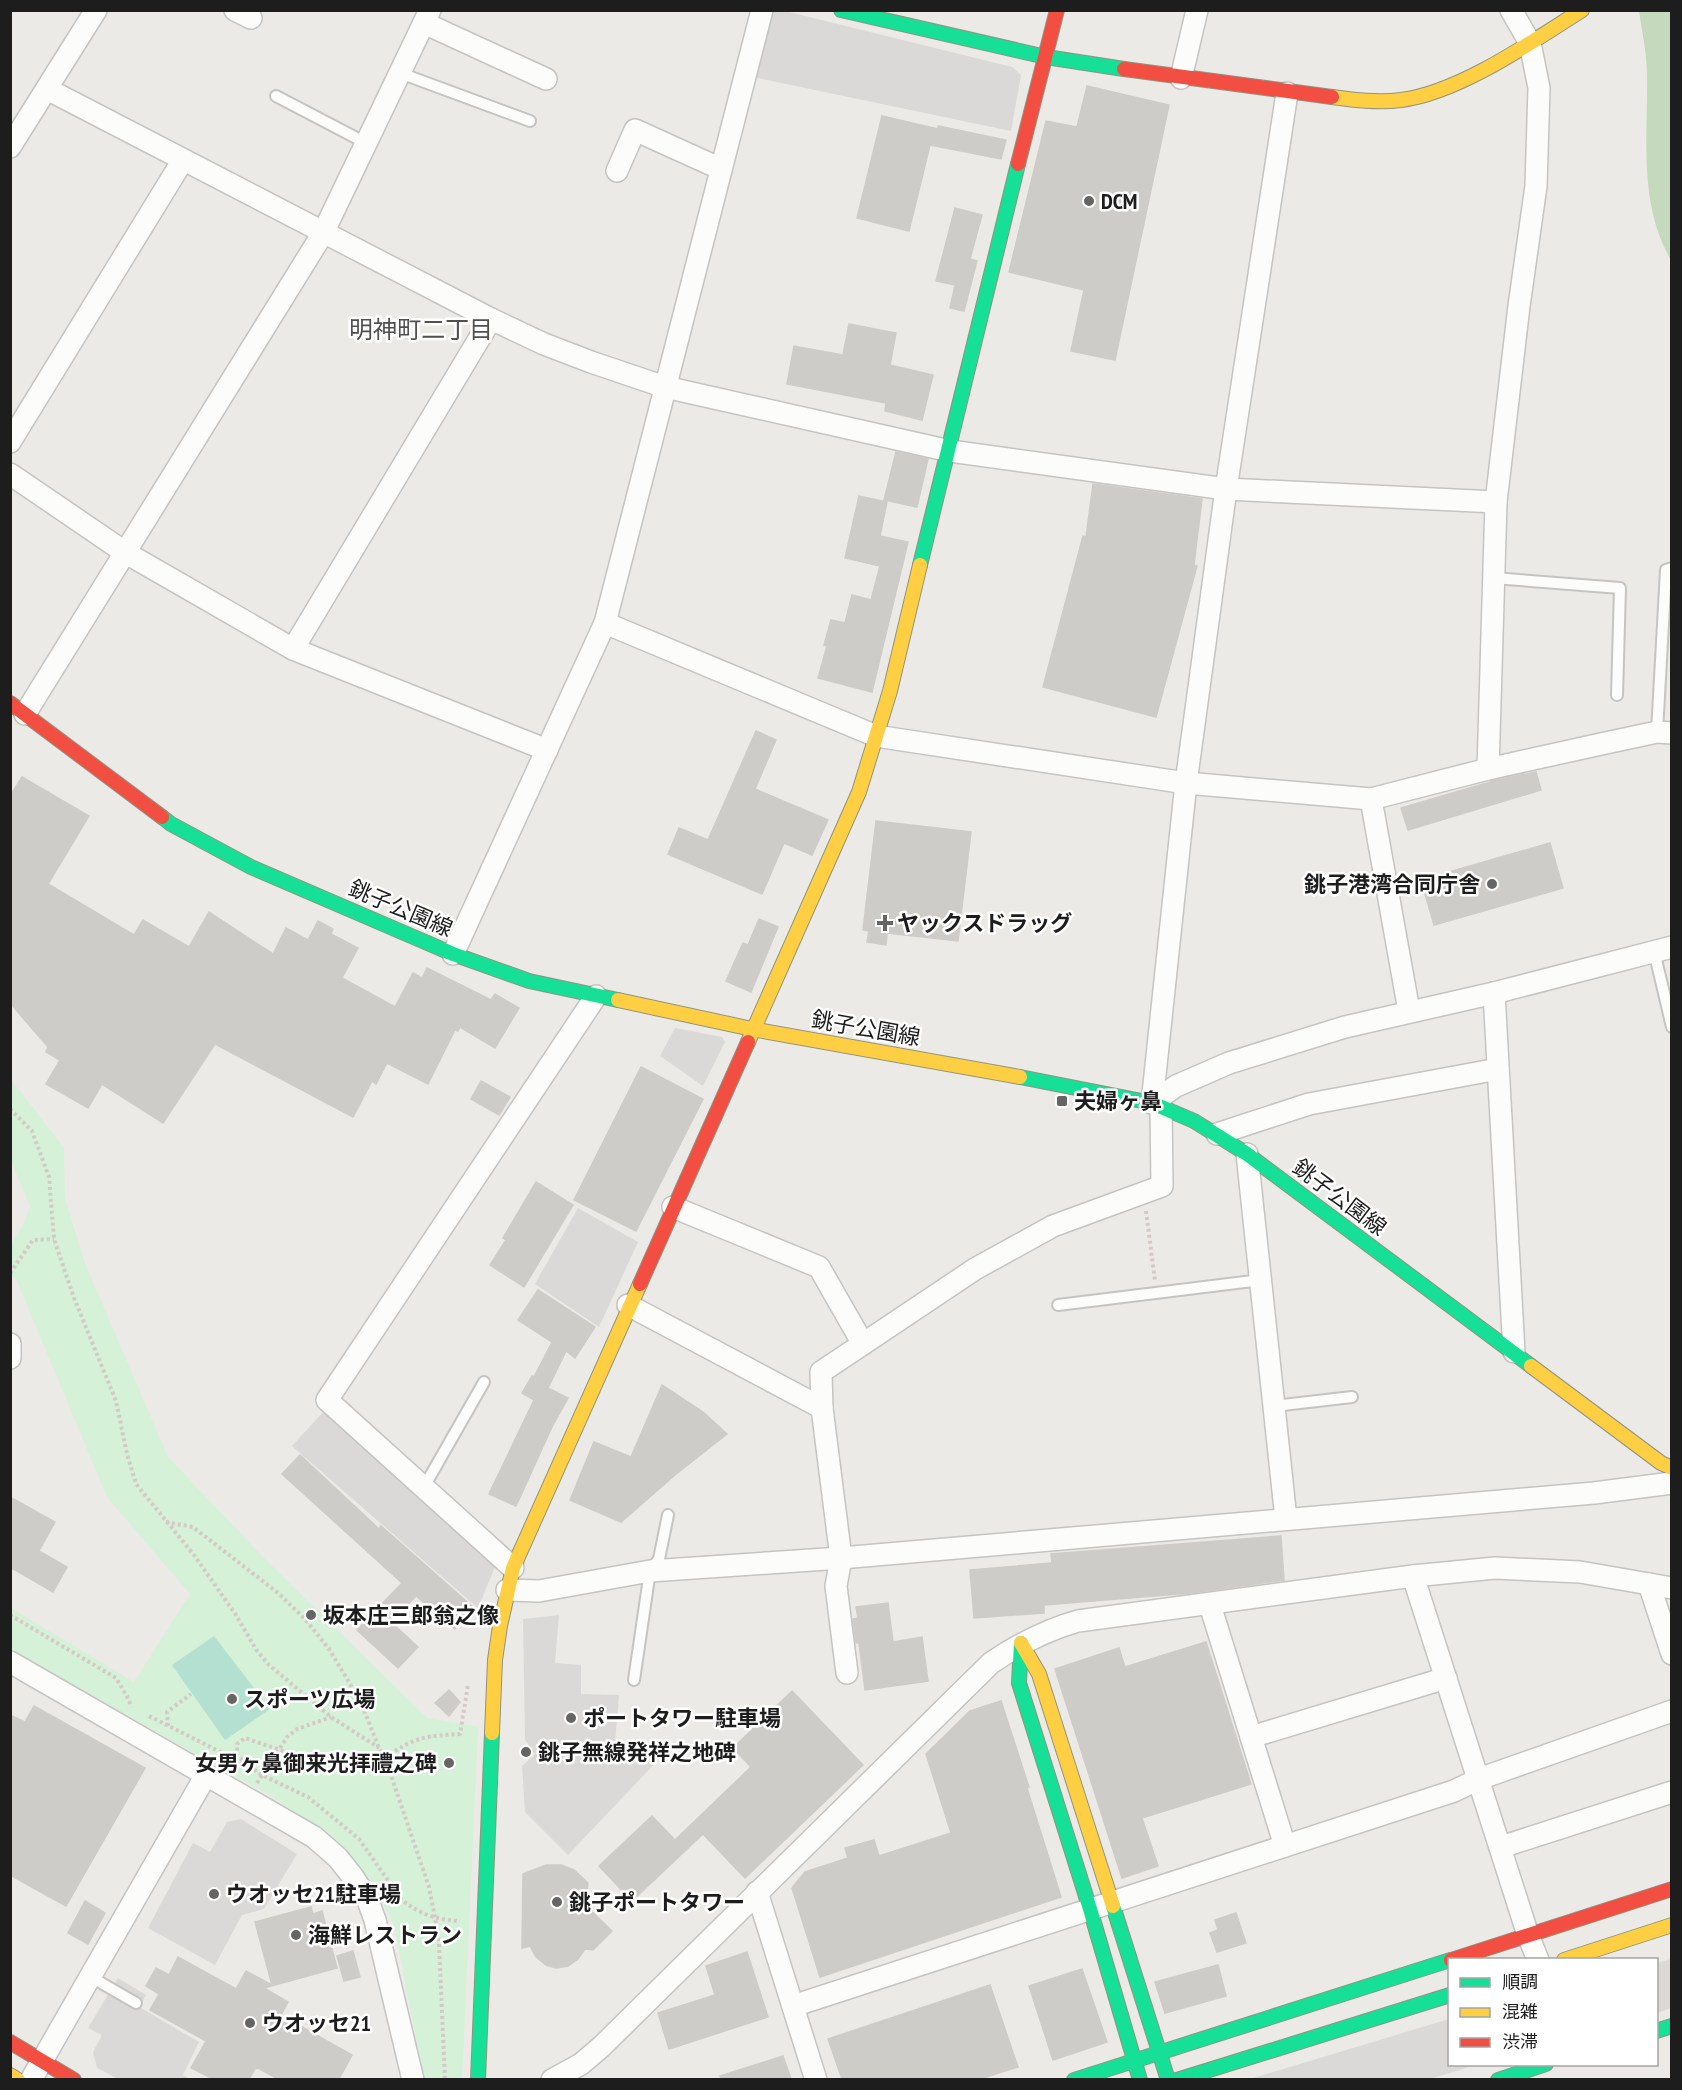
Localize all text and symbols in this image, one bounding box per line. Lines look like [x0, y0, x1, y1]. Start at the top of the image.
place label: DCM [1101, 187, 1137, 215]
marker: DCM [1082, 194, 1096, 208]
district label: 明神町二丁目 [349, 314, 493, 345]
place label: 銚子港湾合同庁舎 [1304, 870, 1480, 898]
street label: 銚子公園線 [345, 874, 457, 942]
marker: 銚子港湾合同庁舎 [1485, 877, 1499, 891]
place label: ヤックスドラッグ [897, 909, 1072, 937]
marker: ヤックスドラッグ [878, 916, 892, 930]
street label: 銚子公園線 [809, 1005, 923, 1051]
place label: 夫婦ヶ鼻 [1074, 1087, 1162, 1115]
marker: 夫婦ヶ鼻 [1055, 1094, 1069, 1108]
street label: 銚子公園線 [1288, 1153, 1392, 1241]
place label: 坂本庄三郎翁之像 [323, 1601, 499, 1629]
marker: 坂本庄三郎翁之像 [304, 1608, 318, 1622]
place label: スポーツ広場 [244, 1685, 376, 1713]
marker: スポーツ広場 [225, 1692, 239, 1706]
place label: ポートタワー駐車場 [583, 1704, 781, 1732]
marker: ポートタワー駐車場 [564, 1711, 578, 1725]
place label: 銚子無線発祥之地碑 [538, 1738, 736, 1766]
marker: 銚子無線発祥之地碑 [519, 1745, 533, 1759]
place label: 女男ヶ鼻御来光拝禮之碑 [195, 1749, 437, 1777]
marker: 女男ヶ鼻御来光拝禮之碑 [442, 1756, 456, 1770]
place label: ウオッセ21駐車場 [226, 1880, 401, 1908]
marker: ウオッセ21駐車場 [207, 1887, 221, 1901]
place label: 銚子ポートタワー [569, 1888, 745, 1916]
marker: 銚子ポートタワー [550, 1895, 564, 1909]
place label: 海鮮レストラン [308, 1921, 462, 1949]
marker: 海鮮レストラン [289, 1928, 303, 1942]
legend [1448, 1958, 1658, 2066]
text: 順調 [1502, 1970, 1538, 1993]
text: 混雑 [1502, 2000, 1538, 2023]
place label: ウオッセ21 [262, 2009, 371, 2037]
marker: ウオッセ21 [243, 2016, 257, 2030]
text: 渋滞 [1502, 2030, 1538, 2053]

